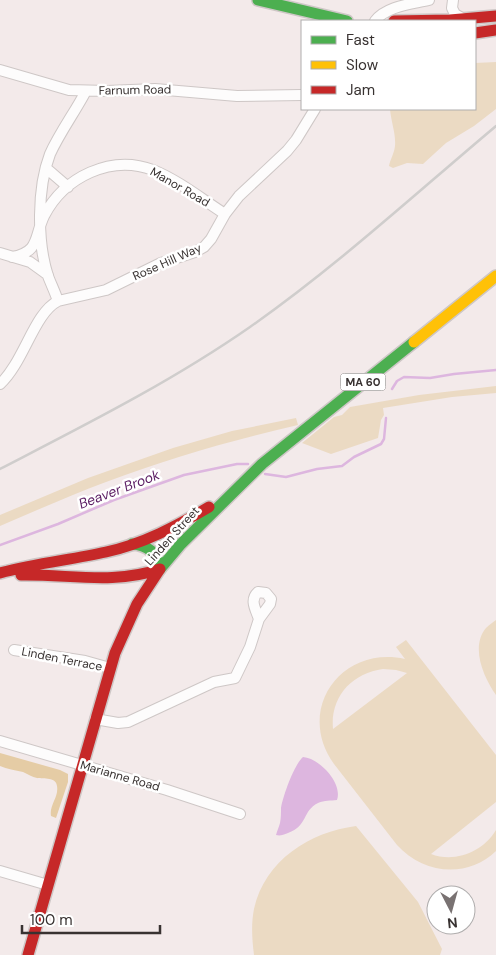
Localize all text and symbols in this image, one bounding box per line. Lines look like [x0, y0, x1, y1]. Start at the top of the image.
legend [301, 20, 476, 110]
text: Fast [346, 30, 375, 50]
text: Slow [346, 55, 379, 75]
text: Jam [346, 80, 375, 100]
street label: Farnum Road [99, 81, 171, 99]
street label: Manor Road [147, 164, 213, 210]
street label: Rose Hill Way [130, 240, 204, 284]
road number: MA 60 [340, 374, 386, 391]
water label: Beaver Brook [76, 465, 163, 513]
street label: Linden Street [141, 503, 203, 569]
street label: Linden Terrace [20, 643, 104, 675]
street label: Marianne Road [78, 757, 162, 795]
north arrow [426, 885, 476, 935]
scale bar [22, 902, 160, 934]
text: 100 m [30, 910, 73, 930]
text: N [446, 913, 458, 932]

